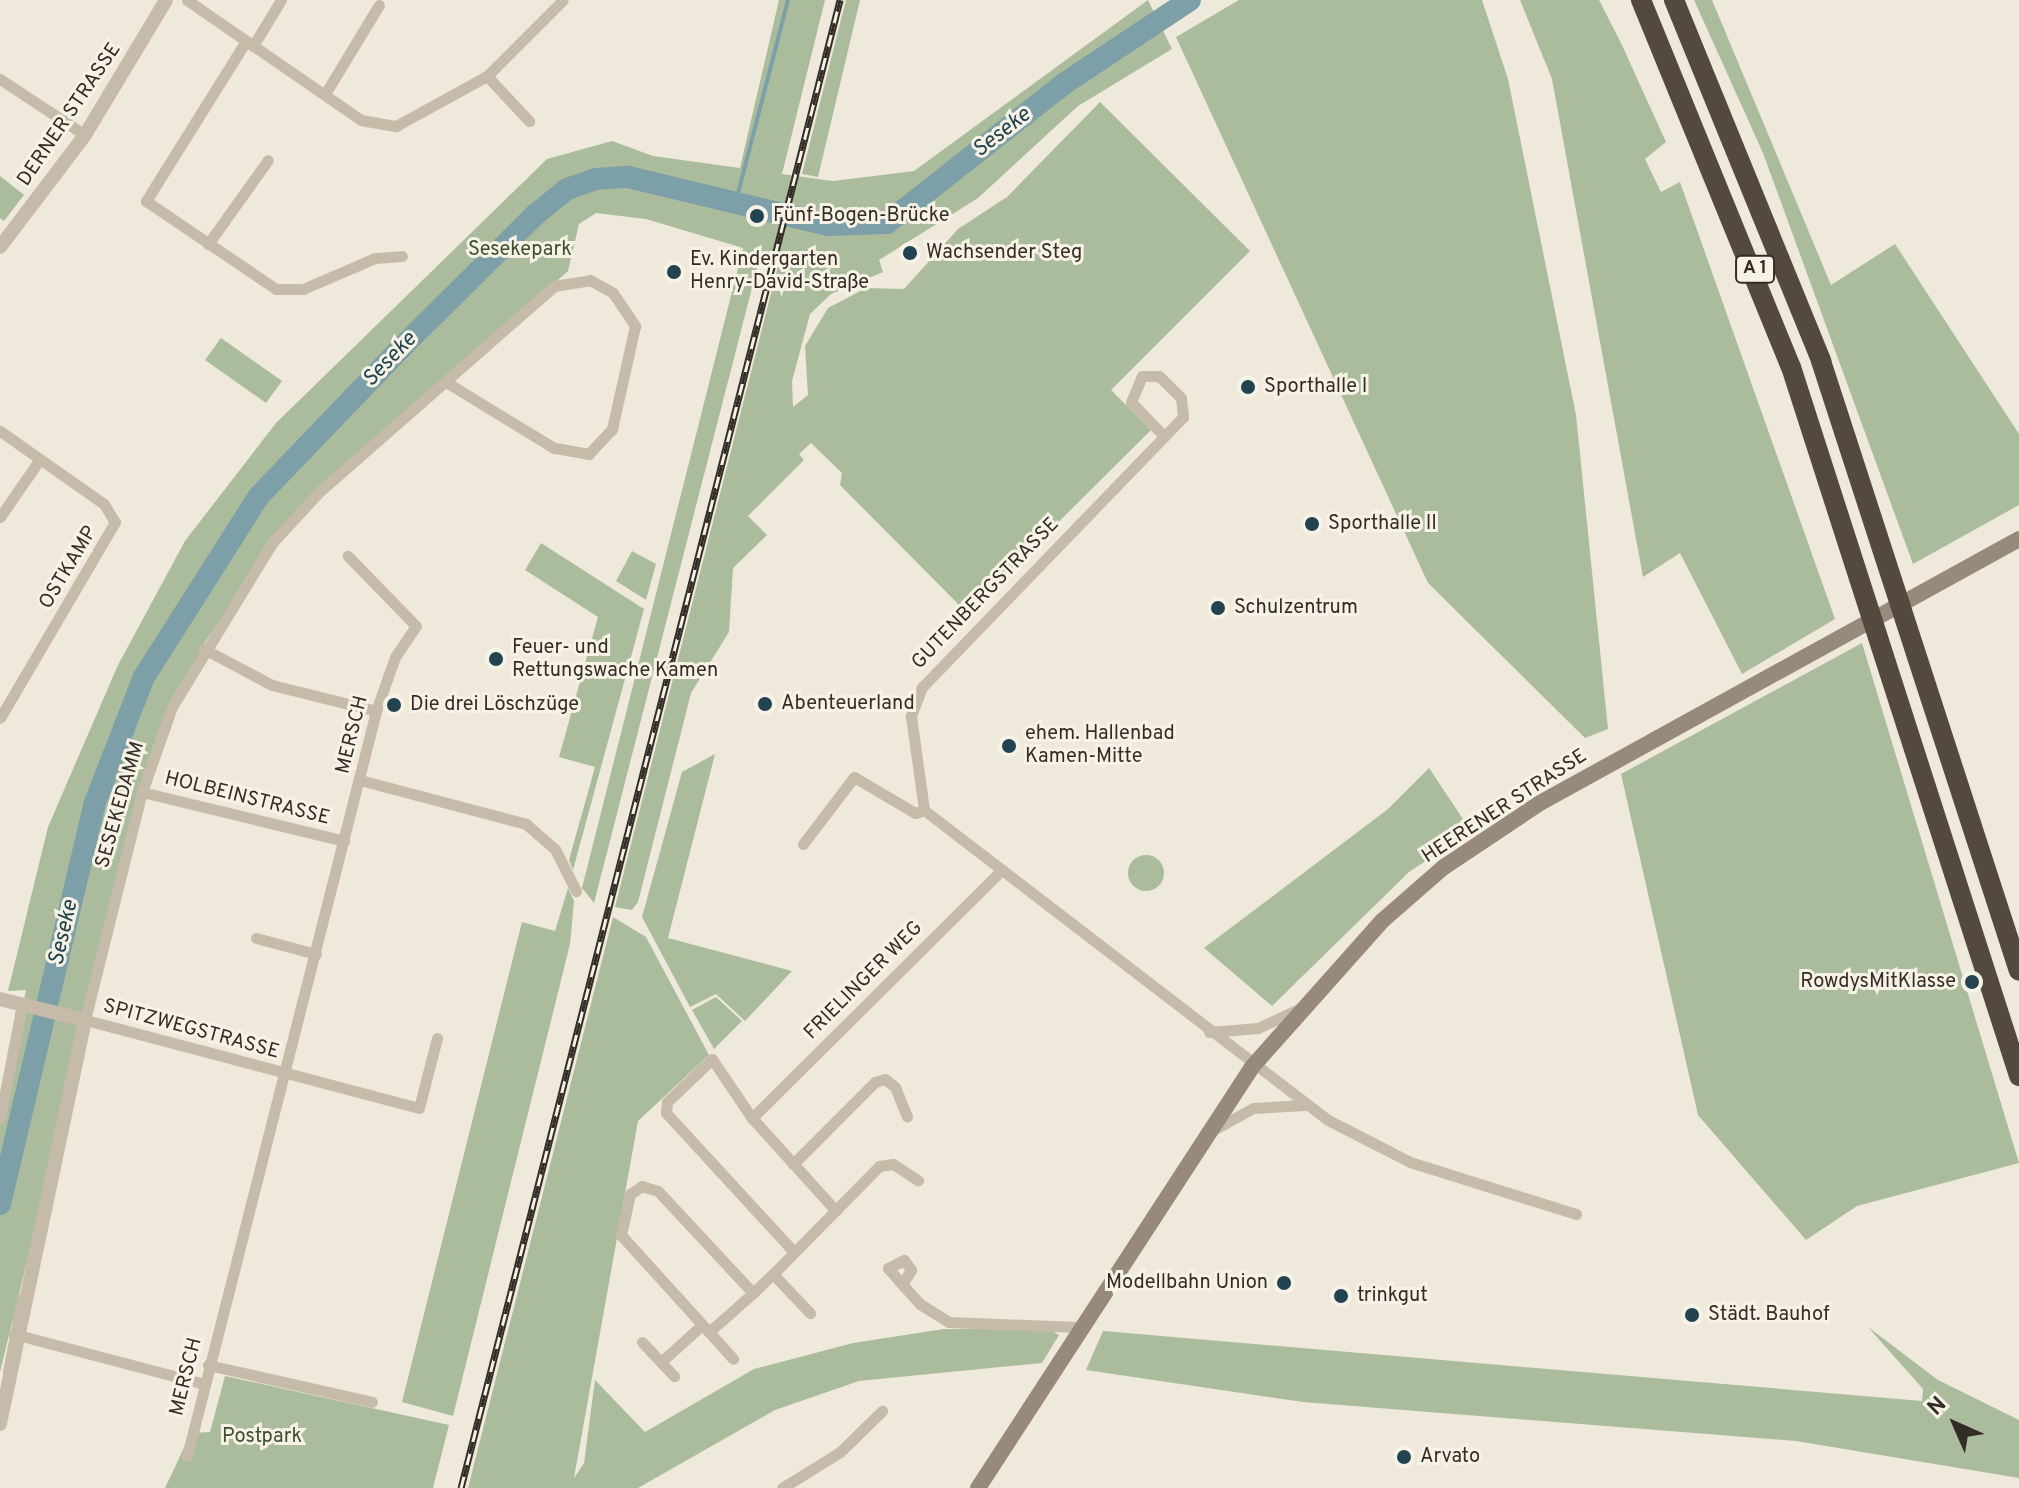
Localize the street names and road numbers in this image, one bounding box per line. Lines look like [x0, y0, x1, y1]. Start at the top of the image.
street label: DERNER STRASSE [13, 39, 127, 191]
road number: A 1 [1733, 255, 1777, 283]
street label: GUTENBERGSTRASSE [907, 513, 1065, 675]
street label: OSTKAMP [35, 522, 103, 614]
street label: MERSCH [332, 694, 374, 776]
street label: SESEKEDAMM [91, 739, 151, 871]
street label: HEERENER STRASSE [1418, 745, 1592, 869]
street label: HOLBEINSTRASSE [162, 767, 332, 831]
street label: FRIELINGER WEG [800, 917, 928, 1045]
street label: SPITZWEGSTRASSE [100, 995, 282, 1065]
street label: MERSCH [166, 1336, 208, 1418]

